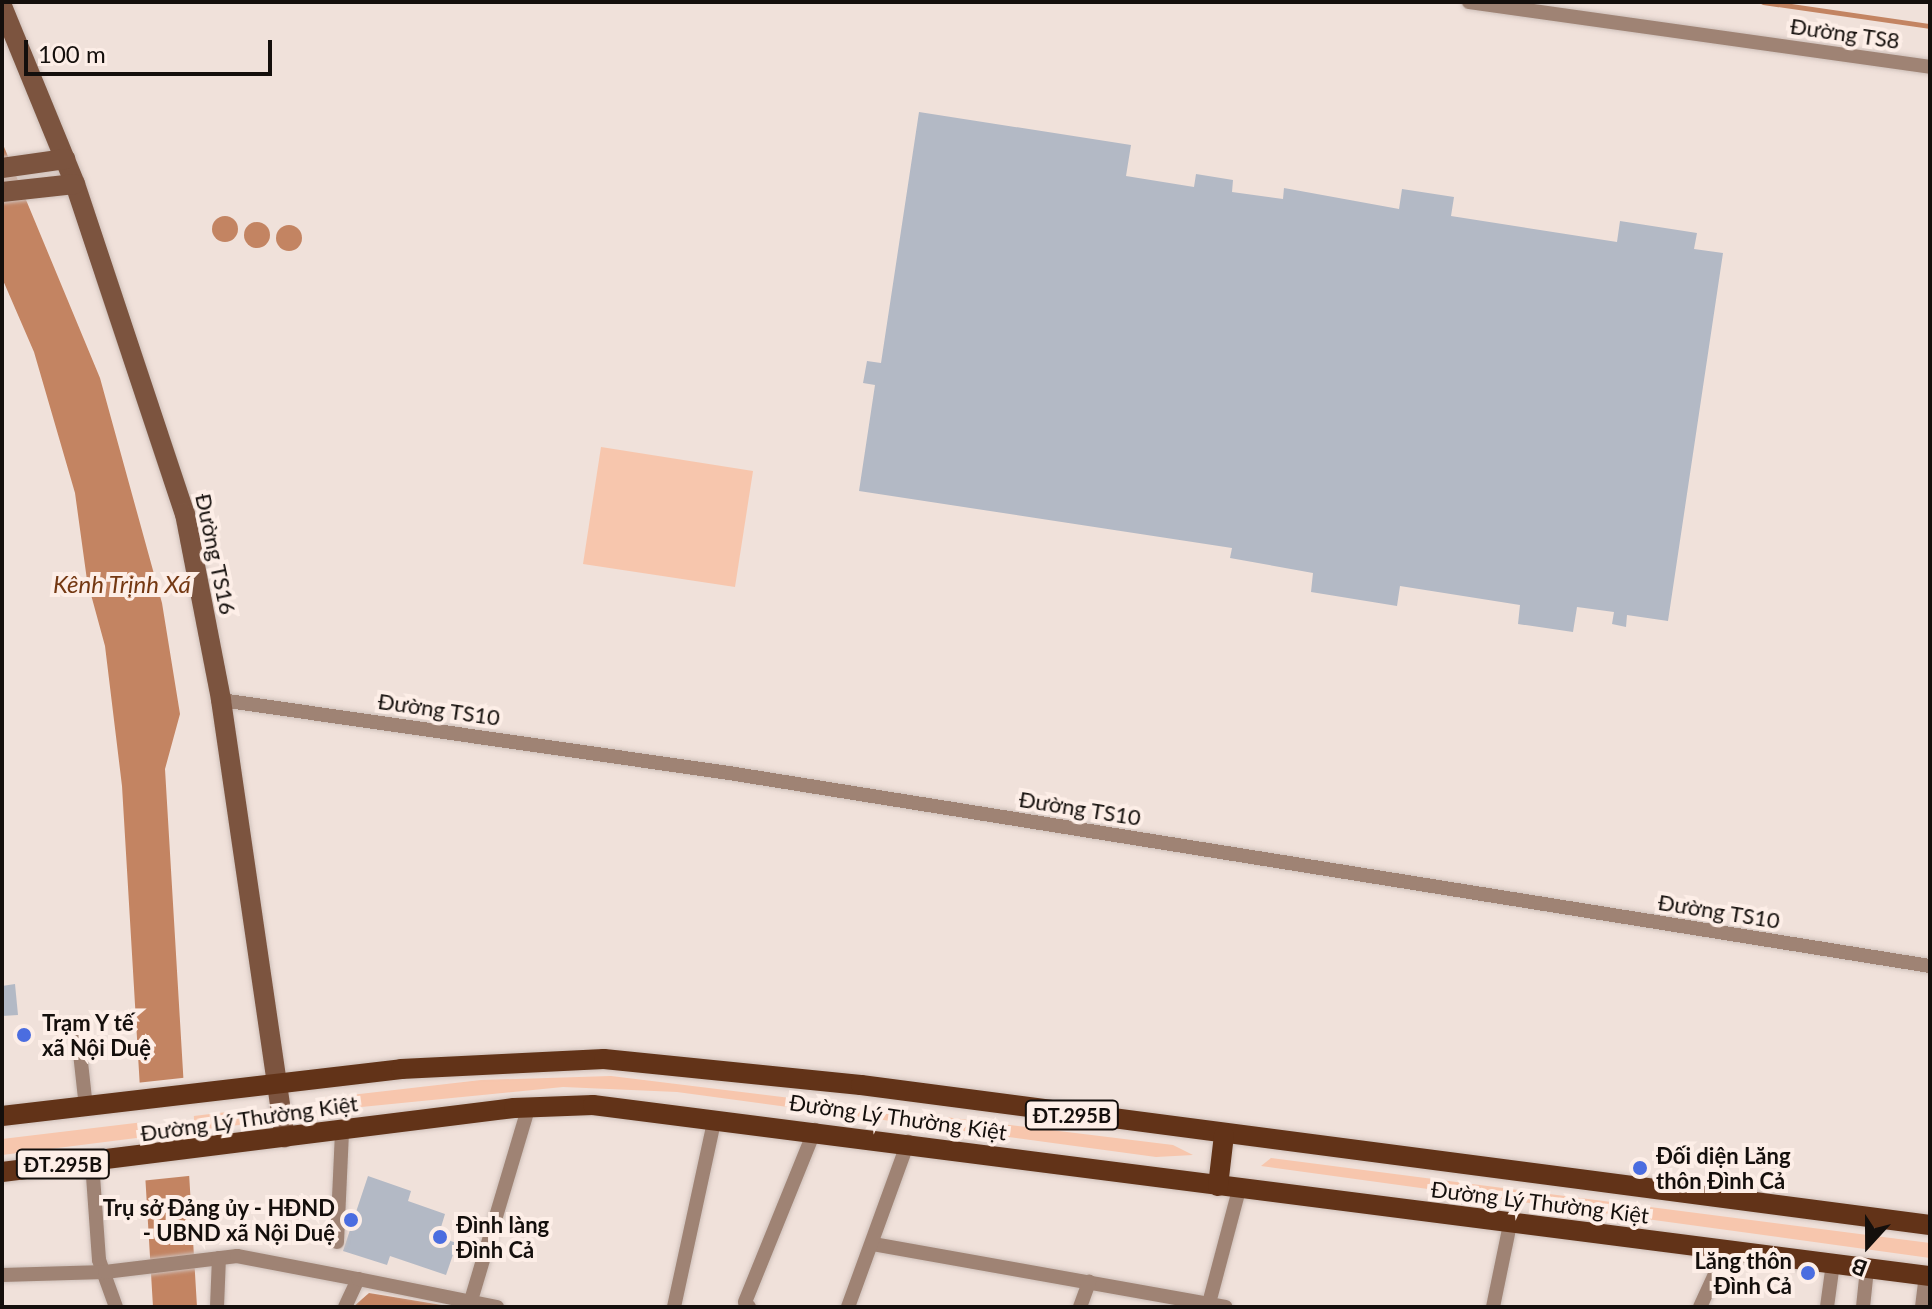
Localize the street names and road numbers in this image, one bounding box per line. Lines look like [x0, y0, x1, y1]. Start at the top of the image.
street label: Đường TS8 [1788, 12, 1902, 54]
street label: Đường TS16 [190, 491, 242, 617]
street label: Đường TS10 [376, 687, 502, 731]
street label: Đường TS10 [1017, 785, 1143, 831]
street label: Đường TS10 [1656, 888, 1782, 934]
street label: Đường Lý Thường Kiệt [787, 1089, 1009, 1145]
street label: Đường Lý Thường Kiệt [138, 1090, 360, 1146]
road number: ĐT.295B [1024, 1099, 1120, 1131]
road number: ĐT.295B [15, 1148, 111, 1180]
street label: Đường Lý Thường Kiệt [1429, 1175, 1651, 1229]

